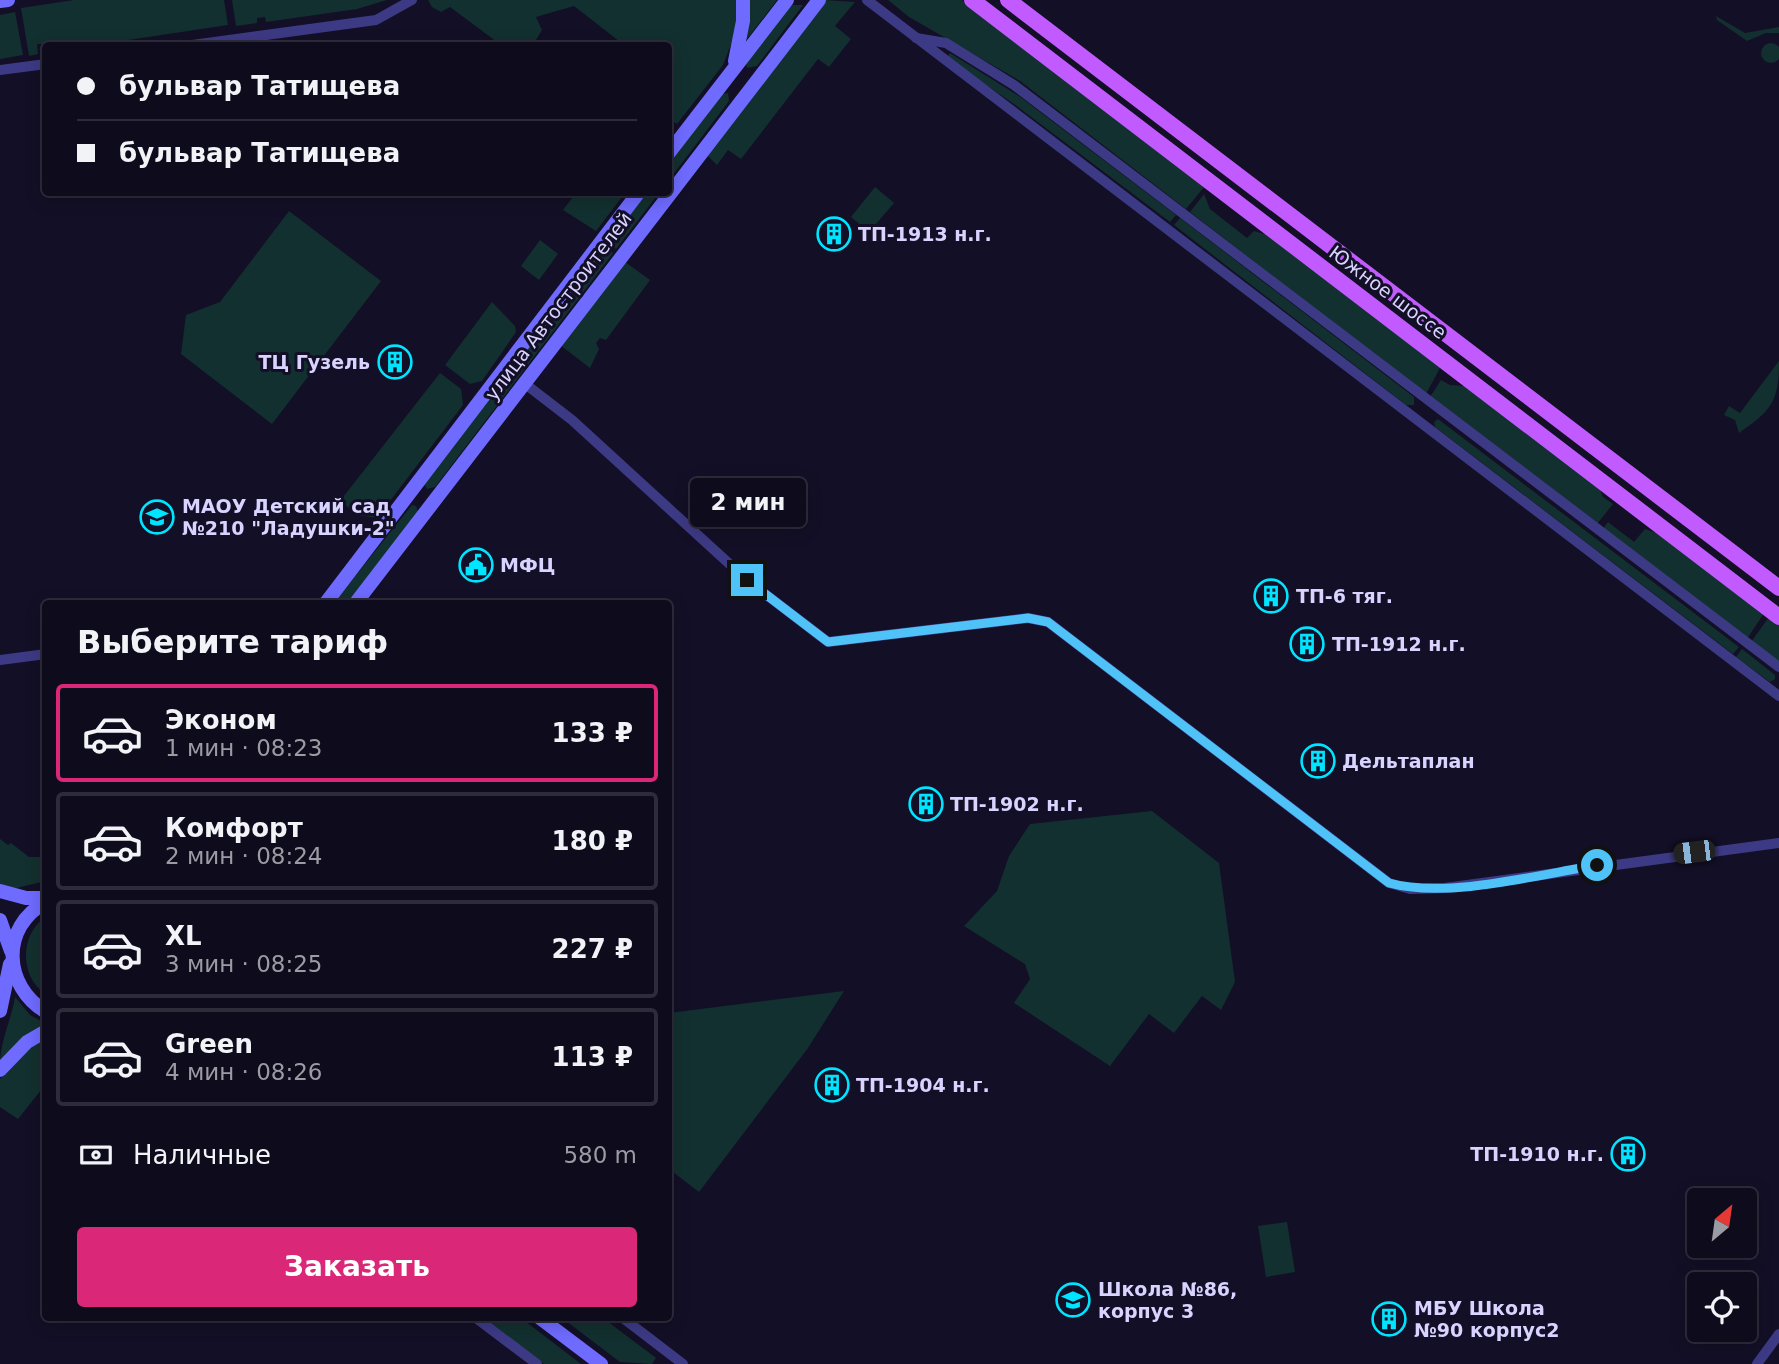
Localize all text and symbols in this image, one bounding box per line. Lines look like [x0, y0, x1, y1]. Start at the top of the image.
text: бульвар Татищева [119, 71, 400, 101]
text: бульвар Татищева [119, 138, 400, 168]
street label: улица Автостроителей [480, 208, 636, 404]
building icon: ТП-1913 н.г. [815, 215, 853, 253]
place label: ТП-1913 н.г. [858, 223, 992, 245]
street label: Южное шоссе [1325, 241, 1451, 343]
building icon: ТЦ Гузель [376, 343, 414, 381]
place label: ТЦ Гузель [258, 351, 370, 373]
callout: 2 мин [689, 478, 805, 528]
text: 2 мин [711, 489, 785, 515]
place label: МАОУ Детский сад №210 "Ладушки-2" [182, 495, 395, 539]
school or university icon: МАОУ Детский сад №210 "Ладушки-2" [138, 498, 176, 536]
public building icon: МФЦ [457, 546, 495, 584]
place label: МФЦ [500, 554, 555, 576]
route end [731, 564, 763, 596]
building icon: ТП-6 тяг. [1252, 577, 1290, 615]
place label: ТП-6 тяг. [1296, 585, 1393, 607]
text: Выберите тариф [77, 623, 388, 661]
building icon: ТП-1912 н.г. [1288, 625, 1326, 663]
place label: ТП-1912 н.г. [1332, 633, 1466, 655]
icon: car [81, 702, 144, 765]
text: Эконом [165, 705, 277, 735]
text: 133 ₽ [552, 718, 633, 748]
text: 1 мин · 08:23 [165, 735, 323, 761]
building icon: Дельтаплан [1299, 742, 1337, 780]
place label: Дельтаплан [1342, 750, 1475, 772]
building icon: ТП-1902 н.г. [907, 785, 945, 823]
place label: ТП-1902 н.г. [950, 793, 1084, 815]
icon: car [81, 810, 144, 873]
text: Комфорт [165, 813, 303, 843]
text: 180 ₽ [552, 826, 633, 856]
car [1672, 839, 1717, 865]
text: 2 мин · 08:24 [165, 843, 323, 869]
route start [1581, 849, 1613, 881]
icon: car [81, 918, 144, 981]
text: XL [165, 921, 202, 951]
text: 227 ₽ [552, 934, 633, 964]
text: 3 мин · 08:25 [165, 951, 323, 977]
icon: car [81, 1026, 144, 1089]
text: Green [165, 1029, 253, 1059]
text: 113 ₽ [552, 1042, 633, 1072]
text: 4 мин · 08:26 [165, 1059, 323, 1085]
building icon: ТП-1904 н.г. [813, 1066, 851, 1104]
place label: ТП-1904 н.г. [856, 1074, 990, 1096]
building icon: ТП-1910 н.г. [1609, 1135, 1647, 1173]
icon: cash [77, 1136, 115, 1174]
text: Наличные [133, 1140, 271, 1170]
text: 580 m [563, 1142, 637, 1168]
place label: ТП-1910 н.г. [1470, 1143, 1604, 1165]
north arrow [1687, 1188, 1757, 1258]
map controls [1687, 1188, 1757, 1342]
button: Заказать [77, 1227, 637, 1307]
button: locate [1687, 1272, 1757, 1342]
place label: Школа №86, корпус 3 [1098, 1278, 1237, 1322]
school or university icon: Школа №86, корпус 3 [1054, 1281, 1092, 1319]
place label: МБУ Школа №90 корпус2 [1414, 1297, 1559, 1341]
building icon: МБУ Школа №90 корпус2 [1370, 1300, 1408, 1338]

